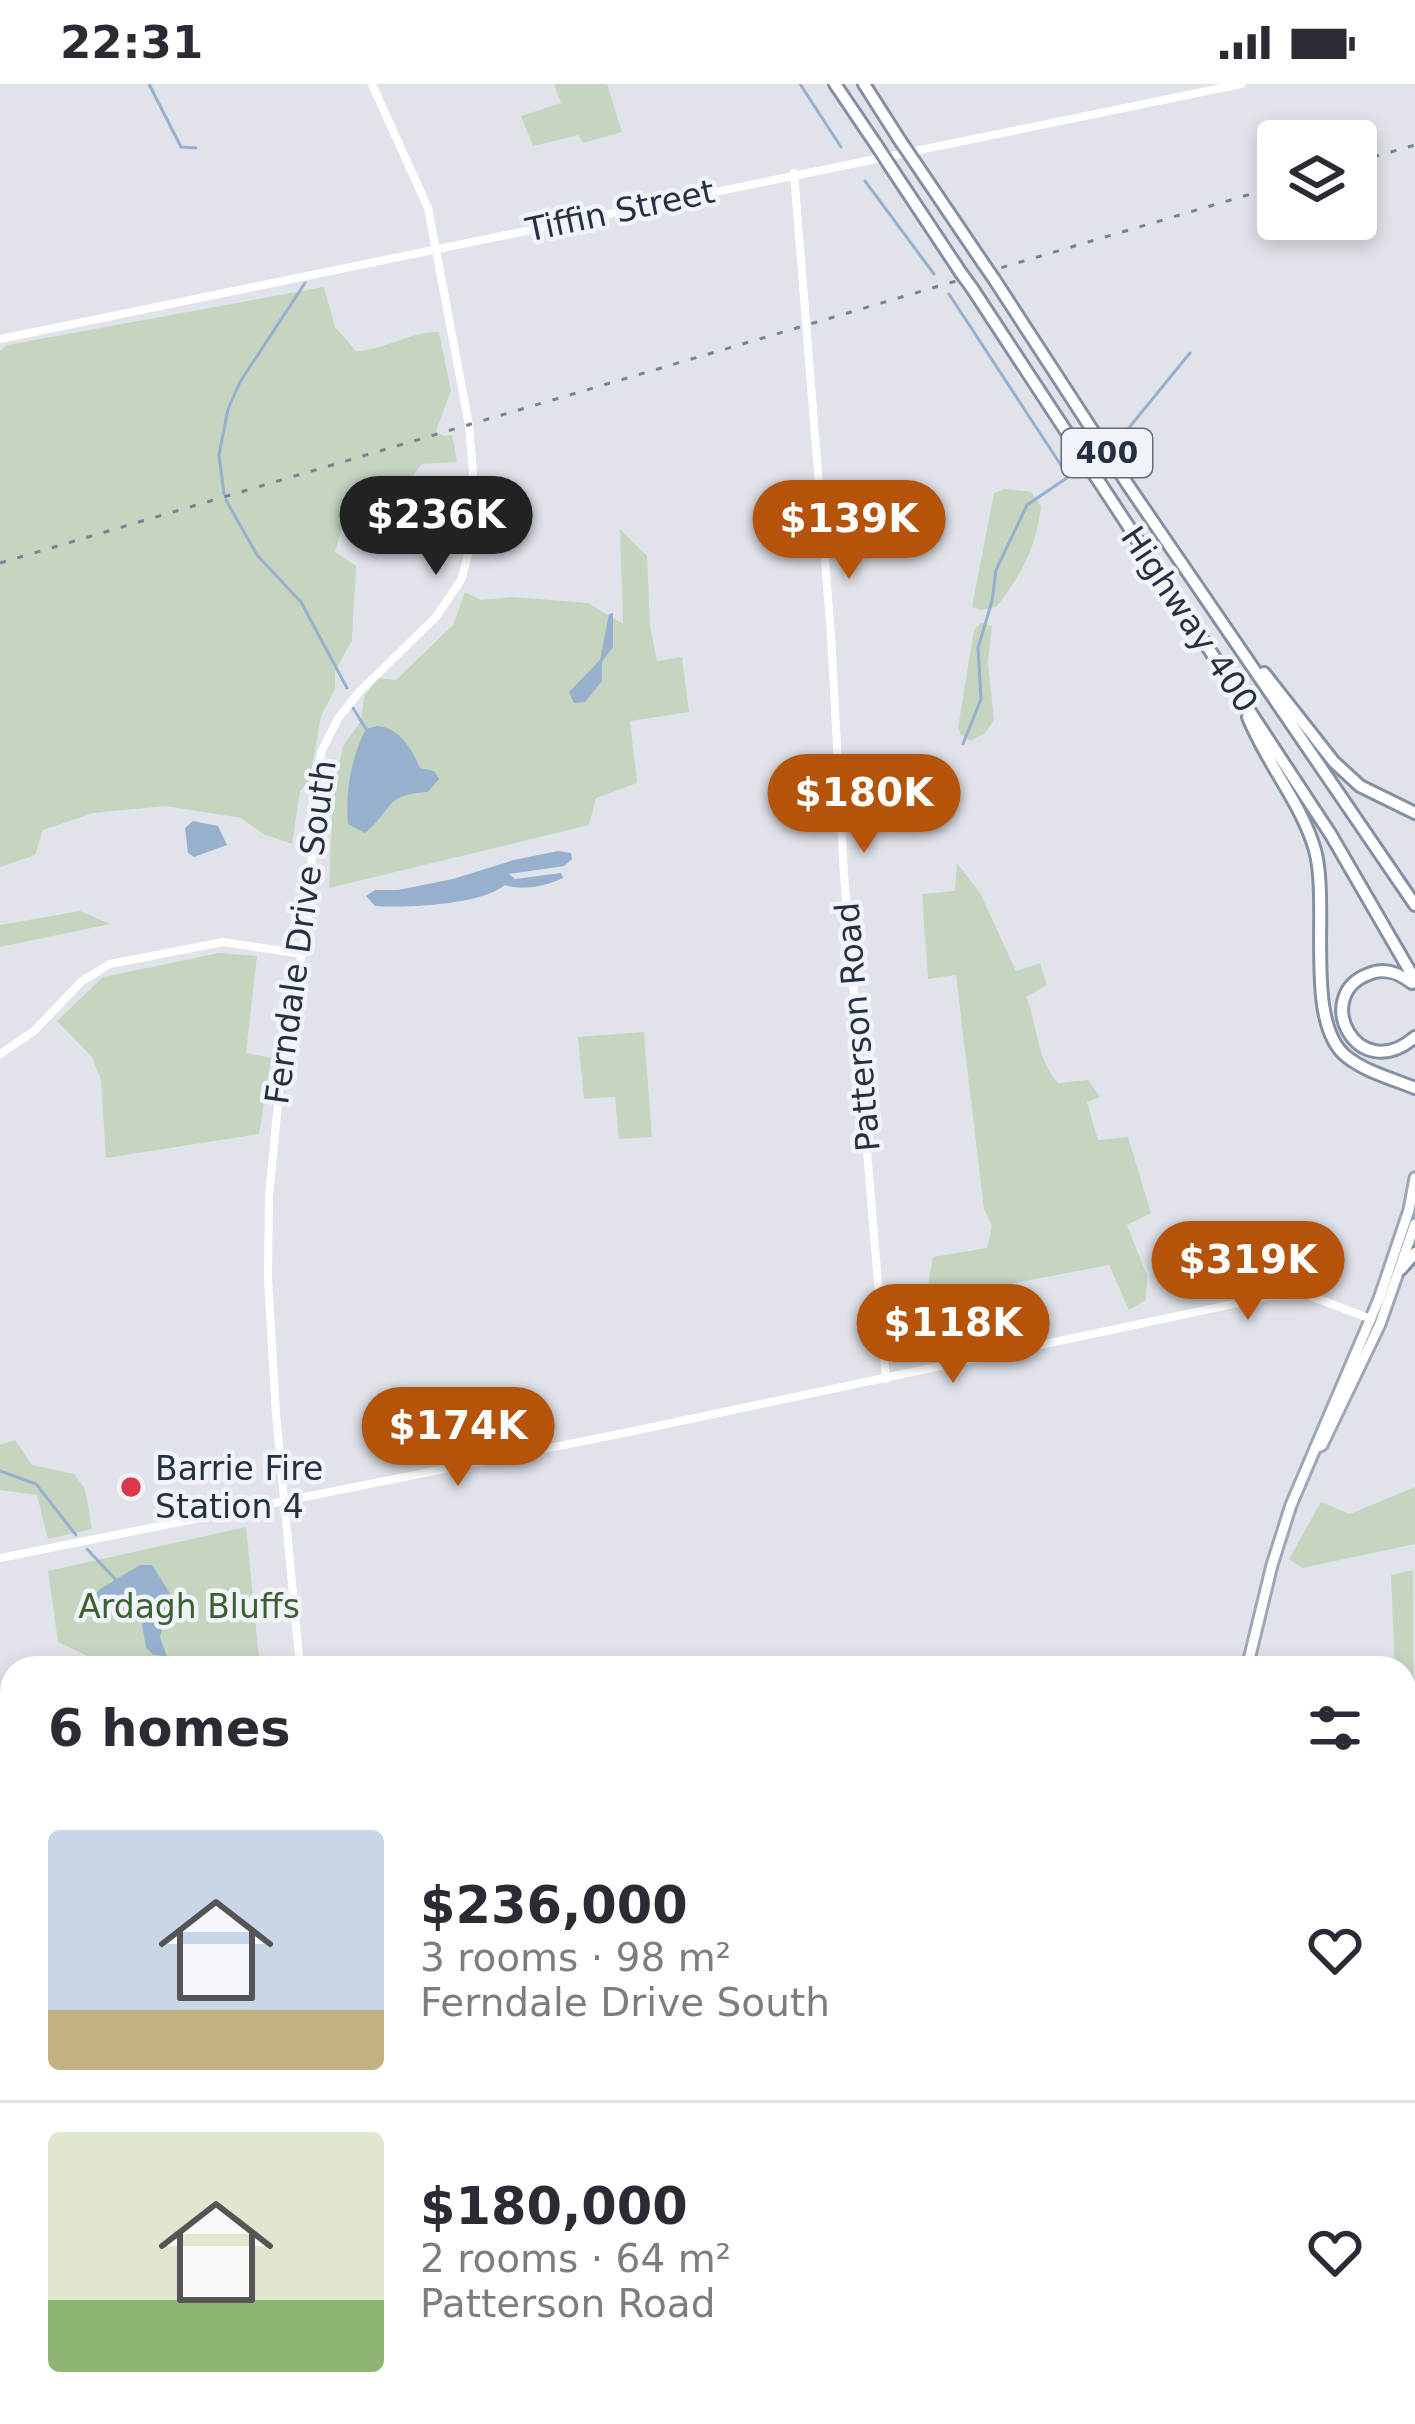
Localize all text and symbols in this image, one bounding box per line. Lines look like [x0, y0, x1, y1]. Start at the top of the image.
text: 22:31 [60, 16, 203, 69]
map controls [1257, 120, 1377, 240]
button: layers [1257, 120, 1377, 240]
street label: Tiffin Street [521, 171, 718, 250]
road number: 400 [1062, 429, 1152, 477]
pin: $236K [352, 476, 520, 578]
pin: $139K [765, 480, 933, 582]
text: $236K [367, 492, 505, 537]
text: $139K [780, 496, 918, 541]
street label: Highway 400 [1113, 519, 1266, 720]
pin: $180K [780, 754, 948, 856]
street label: Ferndale Drive South [257, 758, 344, 1107]
text: $180K [795, 770, 933, 815]
street label: Patterson Road [827, 901, 888, 1153]
pin: $319K [1164, 1221, 1332, 1323]
text: $319K [1179, 1237, 1317, 1282]
pin: $118K [869, 1284, 1037, 1386]
text: $118K [884, 1300, 1022, 1345]
pin: $174K [374, 1387, 542, 1489]
text: $174K [389, 1403, 527, 1448]
place label: Barrie Fire Station 4 [155, 1449, 323, 1526]
marker: Barrie Fire Station 4 [118, 1474, 144, 1500]
park label: Ardagh Bluffs [78, 1587, 300, 1626]
icon: filters [1302, 1695, 1368, 1761]
text: 6 homes [48, 1699, 291, 1758]
text: $236,000 [420, 1876, 688, 1935]
icon: home [144, 1878, 288, 2022]
icon: heart [1302, 1917, 1368, 1983]
text: 3 rooms · 98 m² [420, 1935, 731, 1980]
text: Ferndale Drive South [420, 1980, 830, 2025]
text: $180,000 [420, 2177, 688, 2236]
icon: home [144, 2180, 288, 2324]
icon: heart [1302, 2219, 1368, 2285]
text: 2 rooms · 64 m² [420, 2236, 731, 2281]
text: Patterson Road [420, 2281, 715, 2326]

